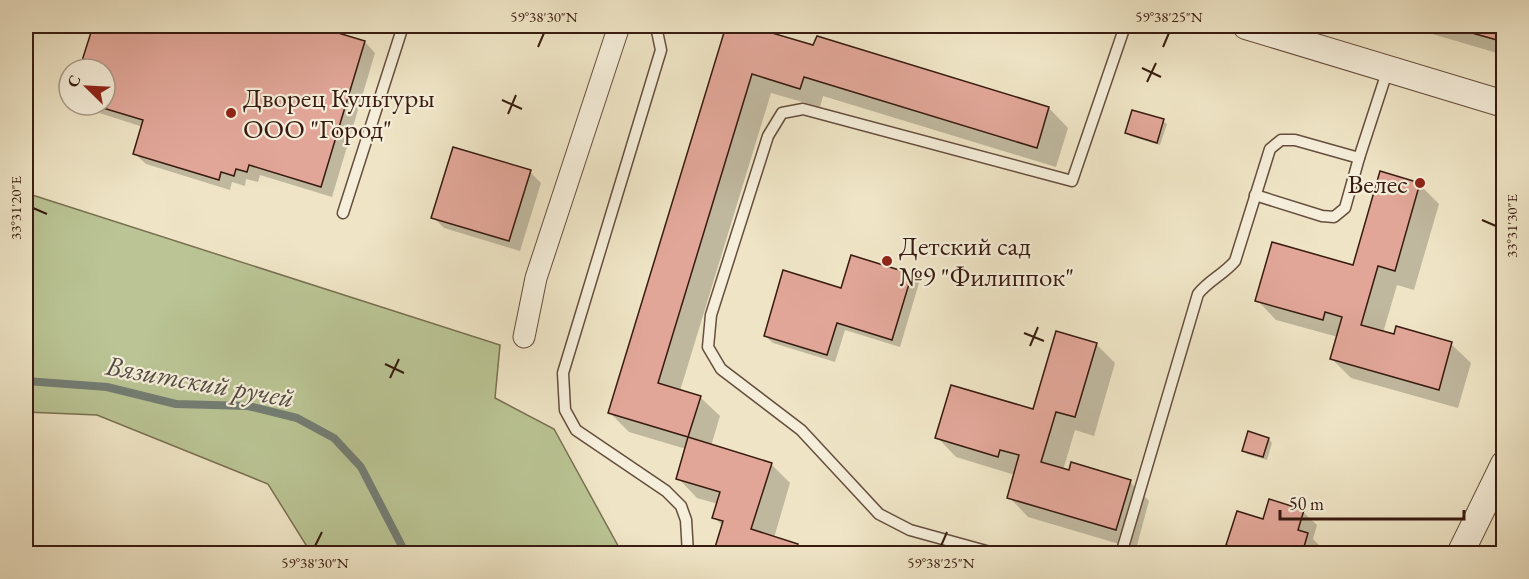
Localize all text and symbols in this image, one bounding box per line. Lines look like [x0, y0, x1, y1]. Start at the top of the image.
text: 59°38'30"N [510, 7, 578, 26]
text: 59°38'25"N [1135, 7, 1203, 26]
north arrow [57, 57, 117, 117]
text: С [62, 72, 86, 91]
place label: Дворец Культуры ООО "Город" [243, 80, 435, 146]
marker: Дворец Культуры ООО "Город" [224, 106, 238, 120]
place label: Велес [1347, 166, 1408, 201]
text: 33°31'20"E [6, 175, 25, 240]
marker: Велес [1413, 176, 1427, 190]
text: 33°31'30"E [1502, 193, 1521, 258]
place label: Детский сад №9 "Филиппок" [899, 228, 1074, 294]
marker: Детский сад №9 "Филиппок" [880, 254, 894, 268]
water label: Вязитский ручей [102, 347, 297, 415]
scale bar [1280, 483, 1464, 521]
text: 50 m [1289, 492, 1324, 515]
text: 59°38'30"N [281, 553, 349, 572]
text: 59°38'25"N [907, 553, 975, 572]

